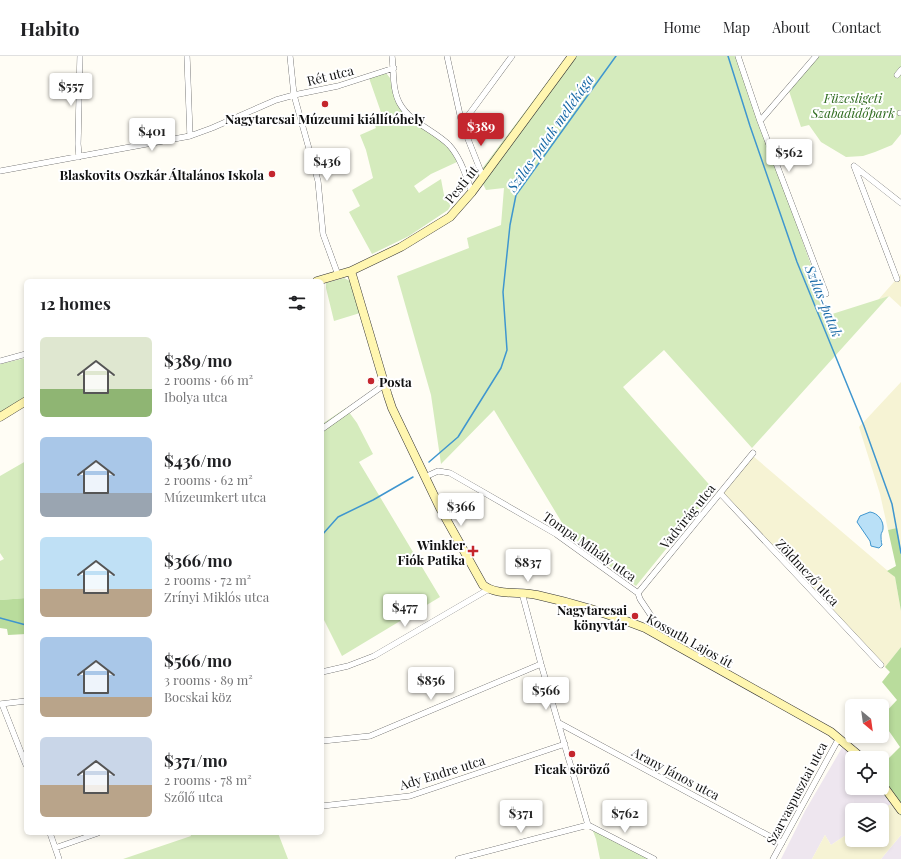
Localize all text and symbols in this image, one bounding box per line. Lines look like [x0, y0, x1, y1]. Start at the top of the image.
text: Habito [20, 15, 79, 41]
text: Home [663, 18, 701, 37]
text: Map [723, 18, 750, 37]
text: About [772, 18, 810, 37]
text: Contact [832, 18, 881, 37]
street label: Rét utca [305, 61, 356, 89]
water label: Szilas-patak mellékága [502, 71, 598, 196]
pin: $557 [47, 73, 95, 107]
text: $557 [58, 77, 84, 94]
park label: Füzesligeti Szabadidőpark [810, 89, 895, 121]
marker: Nagytarcsai Múzeumi kiállítóhely [320, 99, 330, 109]
place label: Nagytarcsai Múzeumi kiállítóhely [225, 110, 425, 127]
pin: $389 [457, 113, 505, 147]
text: $389 [467, 117, 495, 134]
pin: $401 [128, 118, 176, 152]
text: $401 [138, 122, 166, 139]
pin: $562 [765, 139, 813, 173]
text: $562 [775, 143, 803, 160]
pin: $436 [303, 148, 351, 182]
text: $436 [313, 152, 341, 169]
street label: Pesti út [441, 161, 482, 206]
place label: Blaskovits Oszkár Általános Iskola [59, 166, 264, 183]
marker: Blaskovits Oszkár Általános Iskola [267, 169, 277, 179]
water label: Szilas-patak [801, 261, 847, 340]
text: 12 homes [40, 292, 111, 314]
icon: filters [286, 292, 308, 314]
text: $389/mo [164, 349, 232, 371]
icon: home [72, 353, 120, 401]
text: 2 rooms · 66 m² [164, 371, 253, 388]
place label: Posta [379, 373, 412, 390]
marker: Posta [366, 376, 376, 386]
text: Ibolya utca [164, 388, 227, 405]
text: $436/mo [164, 449, 232, 471]
icon: home [72, 453, 120, 501]
text: 2 rooms · 62 m² [164, 471, 253, 488]
street label: Vadvirág utca [655, 480, 719, 553]
text: Múzeumkert utca [164, 488, 266, 505]
pin: $366 [437, 493, 485, 527]
text: $366 [447, 497, 475, 514]
street label: Tompa Mihály utca [540, 507, 641, 585]
street label: Zöldmező utca [773, 535, 844, 609]
place label: Winkler Fiók Patika [398, 536, 465, 568]
marker: Winkler Fiók Patika [468, 546, 478, 556]
text: $366/mo [164, 549, 232, 571]
pin: $837 [504, 549, 552, 583]
icon: home [72, 553, 120, 601]
text: $837 [515, 553, 541, 570]
text: 2 rooms · 72 m² [164, 571, 251, 588]
text: Zrínyi Miklós utca [164, 588, 269, 605]
pin: $477 [381, 594, 429, 628]
text: $477 [392, 598, 418, 615]
place label: Nagytarcsai könyvtár [557, 601, 627, 633]
street label: Kossuth Lajos út [644, 609, 737, 671]
marker: Nagytarcsai könyvtár [630, 611, 640, 621]
text: $566/mo [164, 649, 232, 671]
icon: home [72, 653, 120, 701]
pin: $856 [407, 667, 455, 701]
text: 3 rooms · 89 m² [164, 671, 253, 688]
text: $856 [417, 671, 445, 688]
pin: $566 [522, 677, 570, 711]
text: $566 [532, 681, 560, 698]
text: Bocskai köz [164, 688, 232, 705]
north arrow [845, 699, 889, 743]
map controls [845, 699, 889, 847]
street label: Szarvaspusztai utca [762, 738, 831, 847]
street label: Arany János utca [628, 742, 723, 803]
text: $371/mo [164, 749, 227, 771]
marker: Ficak söröző [567, 749, 577, 759]
street label: Ady Endre utca [396, 751, 487, 793]
button: locate [845, 751, 889, 795]
icon: home [72, 753, 120, 801]
place label: Ficak söröző [534, 760, 610, 777]
text: 2 rooms · 78 m² [164, 771, 252, 788]
text: Szőlő utca [164, 788, 223, 805]
pin: $371 [497, 800, 545, 834]
pin: $762 [601, 800, 649, 834]
button: layers [845, 803, 889, 847]
text: $371 [509, 804, 533, 821]
text: $762 [611, 804, 639, 821]

